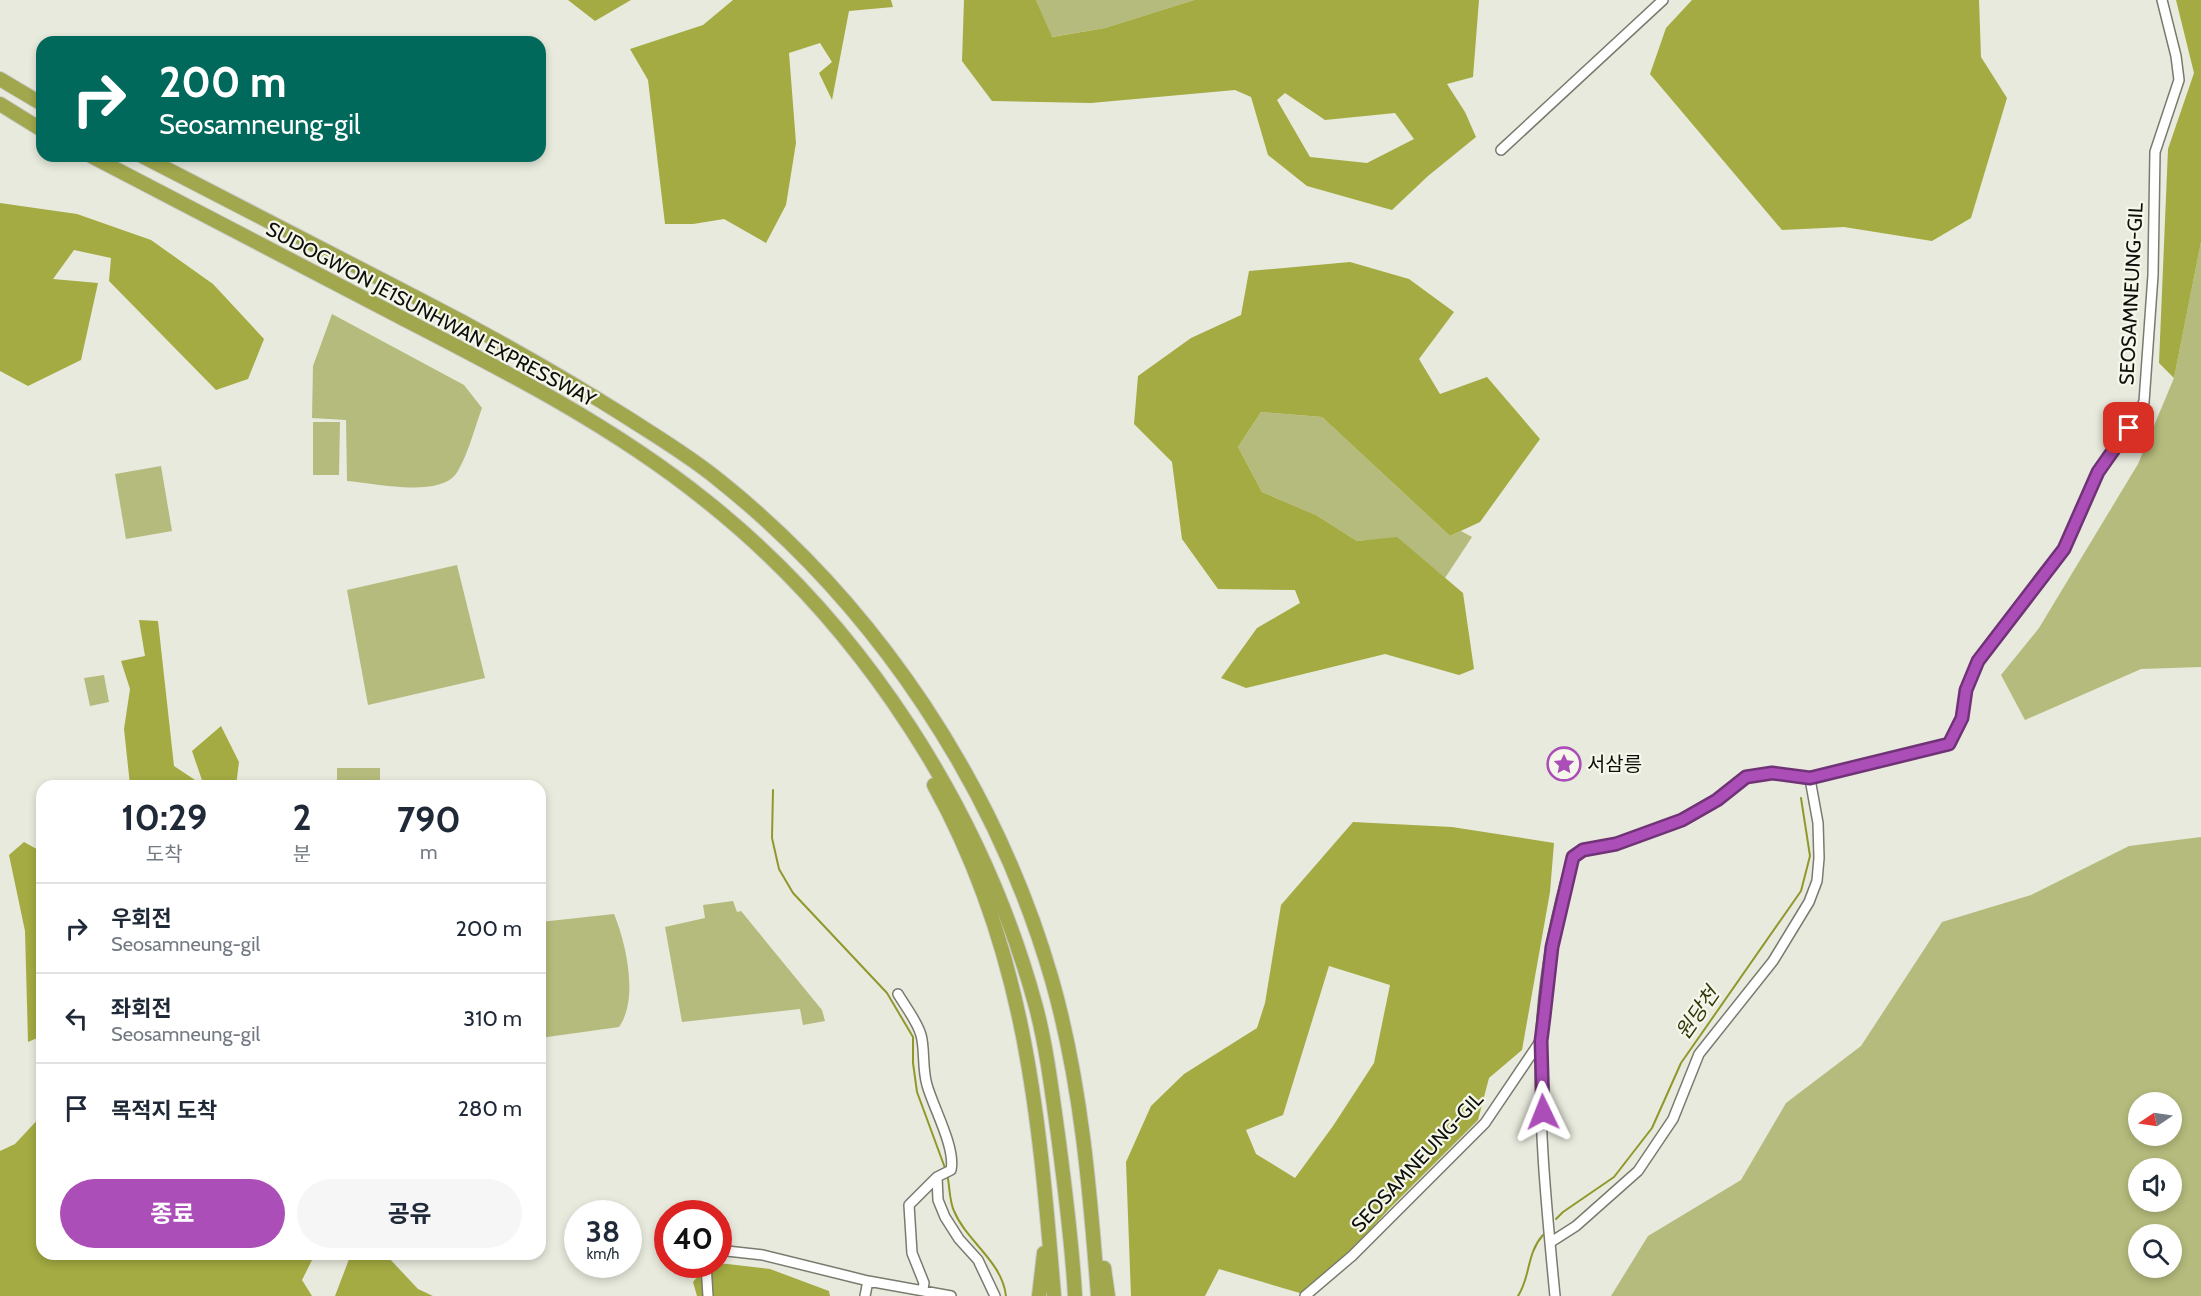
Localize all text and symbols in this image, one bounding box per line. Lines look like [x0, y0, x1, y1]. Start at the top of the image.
text: 200 m [159, 56, 286, 108]
icon: right [60, 60, 138, 138]
text: Seosamneung-gil [159, 108, 360, 141]
street label: SEOSAMNEUNG-GIL [2114, 202, 2148, 386]
street label: SUDOGWON JE1SUNHWAN EXPRESSWAY [262, 217, 601, 412]
pin [2103, 402, 2154, 453]
icon: arrive [2112, 411, 2145, 444]
place icon: 서삼릉 [1546, 746, 1582, 782]
place label: 서삼릉 [1587, 752, 1642, 776]
text: 10:29 [121, 795, 207, 839]
text: 2 [292, 795, 311, 839]
text: 790 [397, 797, 461, 841]
text: m [420, 840, 438, 864]
text: 도착 [146, 842, 183, 866]
text: 분 [293, 842, 311, 866]
text: 우회전 [111, 905, 172, 932]
icon: right [60, 912, 93, 945]
text: 200 m [456, 915, 522, 942]
text: Seosamneung-gil [111, 932, 260, 956]
water label: 원당천 [1670, 980, 1725, 1044]
text: 좌회전 [111, 995, 172, 1022]
icon: left [60, 1002, 93, 1035]
text: 310 m [463, 1005, 522, 1032]
text: Seosamneung-gil [111, 1022, 260, 1046]
position arrow [1511, 1080, 1575, 1144]
street label: SEOSAMNEUNG-GIL [1346, 1087, 1488, 1237]
icon: arrive [60, 1092, 93, 1125]
north arrow [2128, 1092, 2182, 1146]
map controls [2128, 1092, 2182, 1278]
text: 280 m [458, 1095, 522, 1122]
text: 목적지 도착 [111, 1097, 217, 1124]
button: sound [2128, 1158, 2182, 1212]
button: 종료 [60, 1179, 285, 1248]
button: 공유 [297, 1179, 522, 1248]
speed limit sign: 40 [654, 1200, 732, 1278]
text: 38 [586, 1213, 620, 1250]
button: search [2128, 1224, 2182, 1278]
text: km/h [587, 1245, 619, 1263]

